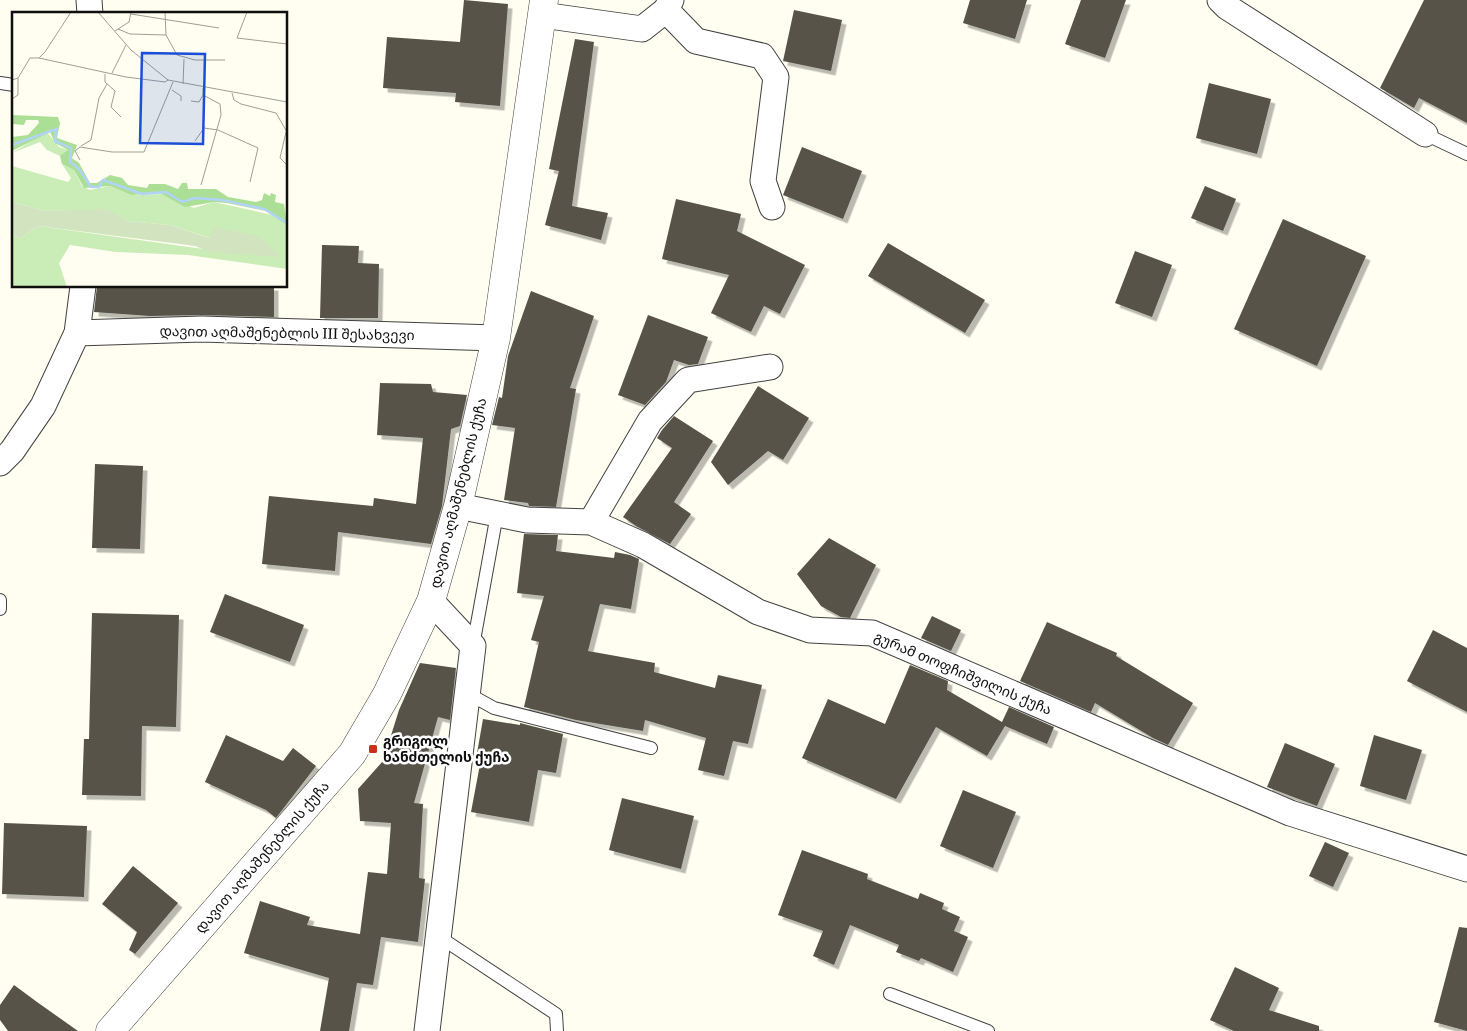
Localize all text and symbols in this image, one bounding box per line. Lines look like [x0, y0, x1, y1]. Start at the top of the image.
inset map [12, 12, 288, 288]
street label: დავით აღმაშენებლის III შესახვევი [159, 322, 415, 344]
street label: დავით აღმაშენებლის ქუჩა [426, 396, 490, 590]
street label: გურამ თოფჩიშვილის ქუჩა [871, 627, 1055, 719]
place label: გრიგოლ ხანძთელის ქუჩა [383, 732, 509, 766]
marker: გრიგოლ ხანძთელის ქუჩა [367, 743, 379, 755]
street label: დავით აღმაშენებლის ქუჩა [191, 777, 333, 937]

